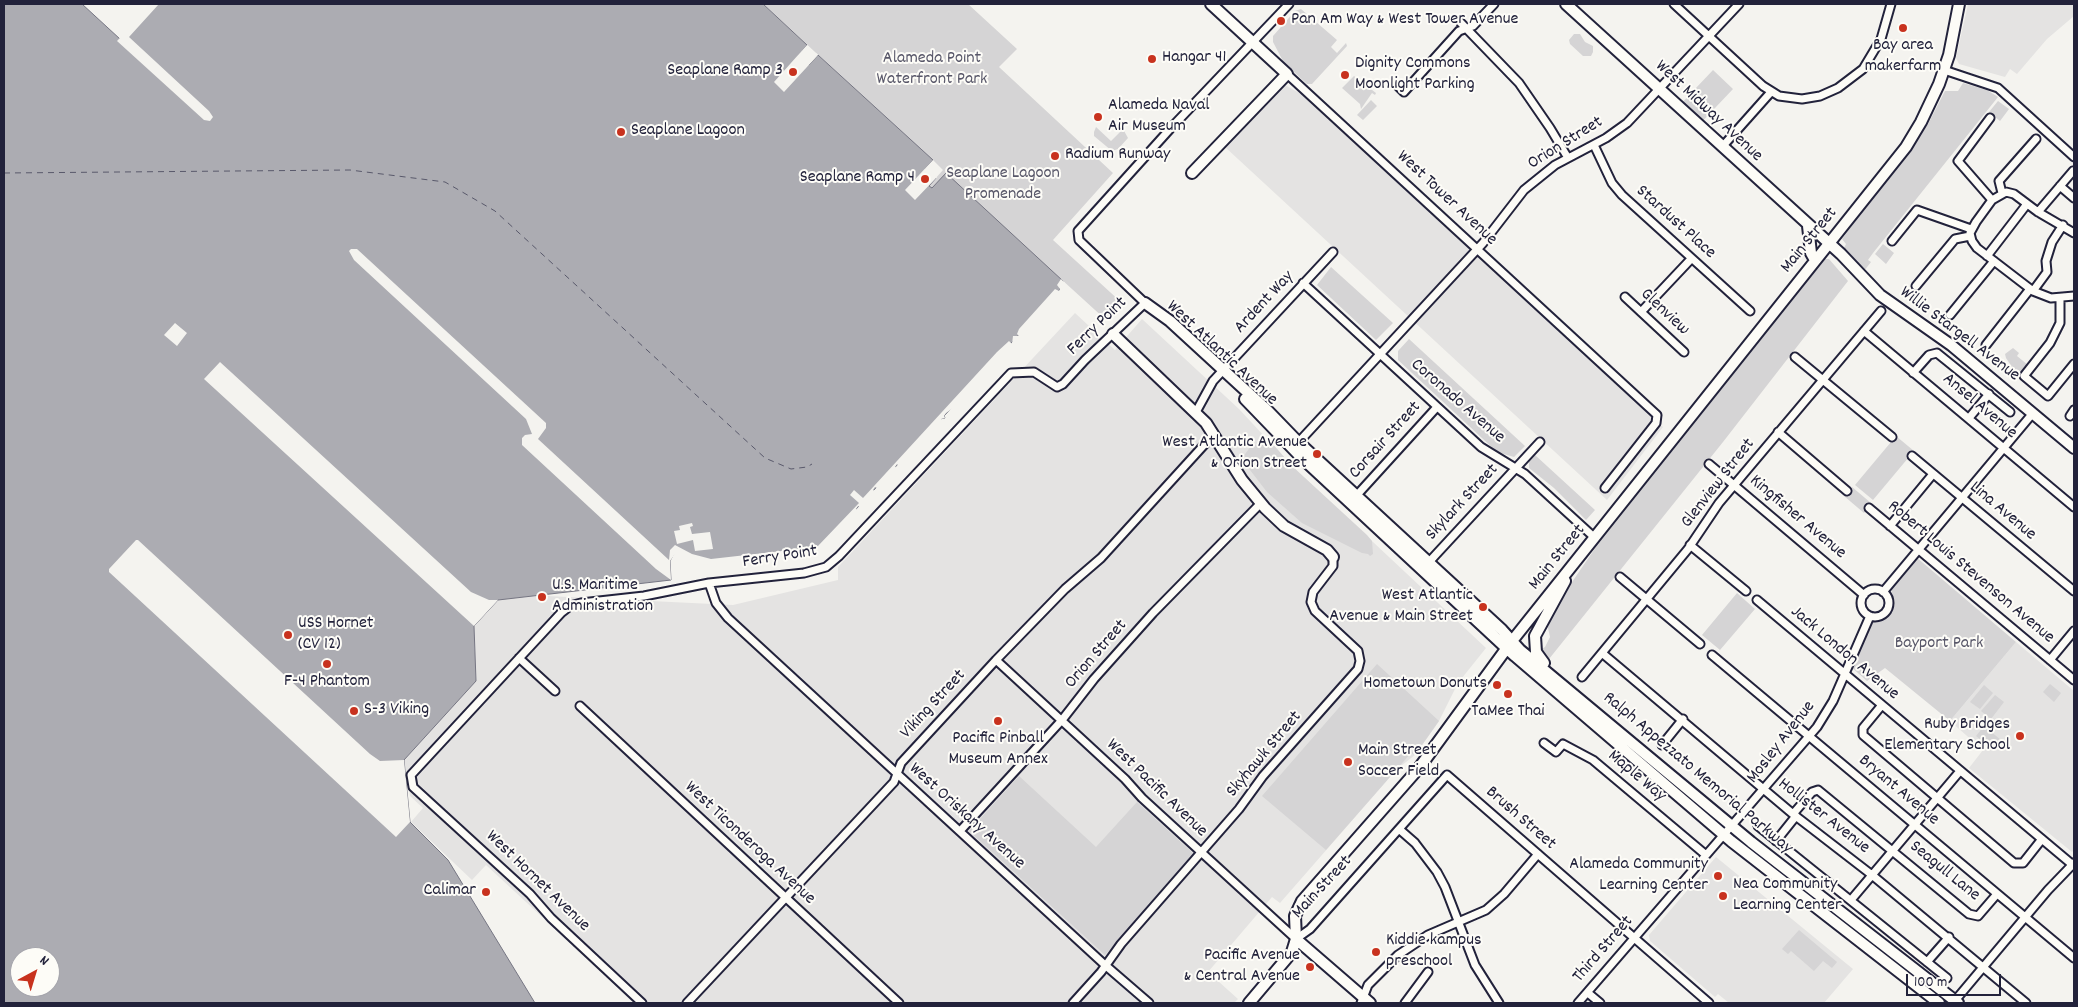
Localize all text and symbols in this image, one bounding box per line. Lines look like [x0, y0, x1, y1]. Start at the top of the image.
place label: Pan Am Way & West Tower Avenue [1291, 10, 1518, 32]
marker: Pan Am Way & West Tower Avenue [1275, 15, 1287, 27]
marker: Bay area makerfarm [1897, 22, 1909, 34]
place label: Bay area makerfarm [1865, 36, 1941, 78]
place label: Hangar 41 [1162, 48, 1227, 70]
park label: Alameda Point Waterfront Park [877, 49, 987, 92]
marker: Hangar 41 [1146, 53, 1158, 65]
place label: Dignity Commons Moonlight Parking [1355, 54, 1475, 96]
street label: West Midway Avenue [1650, 57, 1766, 167]
place label: Seaplane Ramp 3 [667, 61, 783, 83]
marker: Seaplane Ramp 3 [787, 66, 799, 78]
marker: Dignity Commons Moonlight Parking [1339, 69, 1351, 81]
place label: Alameda Naval Air Museum [1108, 96, 1209, 138]
marker: Alameda Naval Air Museum [1092, 111, 1104, 123]
street label: Orion Street [1524, 112, 1608, 176]
place label: Seaplane Lagoon [631, 121, 745, 143]
marker: Seaplane Lagoon [615, 126, 627, 138]
place label: Radium Runway [1065, 145, 1170, 167]
street label: West Tower Avenue [1391, 147, 1501, 251]
marker: Radium Runway [1049, 150, 1061, 162]
park label: Seaplane Lagoon Promenade [946, 164, 1060, 206]
place label: Seaplane Ramp 4 [800, 168, 915, 190]
marker: Seaplane Ramp 4 [919, 173, 931, 185]
street label: Stardust Place [1631, 181, 1719, 265]
street label: Main Street [1777, 204, 1843, 278]
street label: Ardent Way [1230, 267, 1300, 339]
street label: Willie Stargell Avenue [1895, 283, 2023, 387]
street label: Glenview [1635, 285, 1693, 341]
street label: Ferry Point [1063, 293, 1133, 361]
street label: West Atlantic Avenue [1161, 297, 1281, 411]
street label: Coronado Avenue [1405, 355, 1509, 449]
street label: Ansel Avenue [1937, 369, 2021, 445]
street label: Corsair Street [1345, 398, 1427, 484]
place label: West Atlantic Avenue & Orion Street [1162, 433, 1307, 476]
street label: Glenview Street [1677, 435, 1761, 533]
marker: West Atlantic Avenue & Orion Street [1311, 448, 1323, 460]
street label: Skylark Street [1422, 460, 1504, 546]
street label: Kingfisher Avenue [1744, 471, 1850, 565]
street label: Lina Avenue [1964, 478, 2040, 546]
street label: Robert Louis Stevenson Avenue [1882, 497, 2058, 649]
street label: Main Street [1525, 521, 1591, 595]
street label: Ferry Point [741, 541, 819, 575]
place label: U.S. Maritime Administration [552, 576, 653, 618]
place label: West Atlantic Avenue & Main Street [1329, 586, 1473, 628]
marker: U.S. Maritime Administration [536, 591, 548, 603]
marker: West Atlantic Avenue & Main Street [1477, 601, 1489, 613]
street label: Jack London Avenue [1785, 602, 1903, 706]
place label: USS Hornet (CV 12) [298, 614, 373, 656]
street label: Orion Street [1061, 616, 1133, 694]
marker: USS Hornet (CV 12) [282, 629, 294, 641]
park label: Bayport Park [1895, 634, 1983, 656]
marker: F-4 Phantom [321, 658, 333, 670]
street label: Viking Street [897, 666, 971, 744]
place label: F-4 Phantom [284, 672, 370, 694]
place label: Hometown Donuts [1363, 674, 1487, 696]
marker: Hometown Donuts [1491, 679, 1503, 691]
marker: TaMee Thai [1502, 688, 1514, 700]
street label: Ralph Appezzato Memorial Parkway [1598, 688, 1796, 860]
street label: Mosley Avenue [1743, 697, 1821, 789]
place label: S-3 Viking [364, 700, 429, 722]
place label: TaMee Thai [1471, 702, 1545, 724]
marker: S-3 Viking [348, 705, 360, 717]
street label: Skyhawk Street [1223, 707, 1307, 803]
marker: Pacific Pinball Museum Annex [992, 715, 1004, 727]
place label: Ruby Bridges Elementary School [1884, 715, 2010, 758]
place label: Pacific Pinball Museum Annex [948, 729, 1048, 772]
marker: Ruby Bridges Elementary School [2014, 730, 2026, 742]
street label: West Pacific Avenue [1101, 735, 1211, 843]
place label: Main Street Soccer Field [1358, 741, 1439, 784]
street label: Maple Way [1602, 746, 1670, 808]
street label: Bryant Avenue [1853, 751, 1943, 831]
marker: Main Street Soccer Field [1342, 756, 1354, 768]
street label: West Oriskany Avenue [903, 759, 1029, 875]
street label: Hollister Avenue [1773, 774, 1873, 860]
street label: West Ticonderoga Avenue [679, 778, 819, 910]
street label: Brush Street [1480, 782, 1560, 856]
street label: West Hornet Avenue [480, 827, 594, 937]
street label: Seagull Lane [1904, 837, 1984, 907]
street label: Main Street [1288, 852, 1358, 924]
place label: Alameda Community Learning Center [1569, 855, 1708, 898]
marker: Alameda Community Learning Center [1712, 870, 1724, 882]
place label: Nea Community Learning Center [1733, 875, 1842, 918]
place label: Calimar [424, 881, 476, 903]
marker: Calimar [480, 886, 492, 898]
marker: Nea Community Learning Center [1717, 890, 1729, 902]
street label: Third Street [1569, 912, 1639, 988]
place label: Kiddie kampus preschool [1386, 931, 1482, 974]
place label: Pacific Avenue & Central Avenue [1183, 946, 1300, 989]
marker: Kiddie kampus preschool [1370, 946, 1382, 958]
north arrow [10, 947, 60, 997]
text: N [35, 951, 53, 971]
marker: Pacific Avenue & Central Avenue [1304, 961, 1316, 973]
scale bar [1908, 964, 2003, 996]
text: 100 m [1914, 972, 1947, 994]

